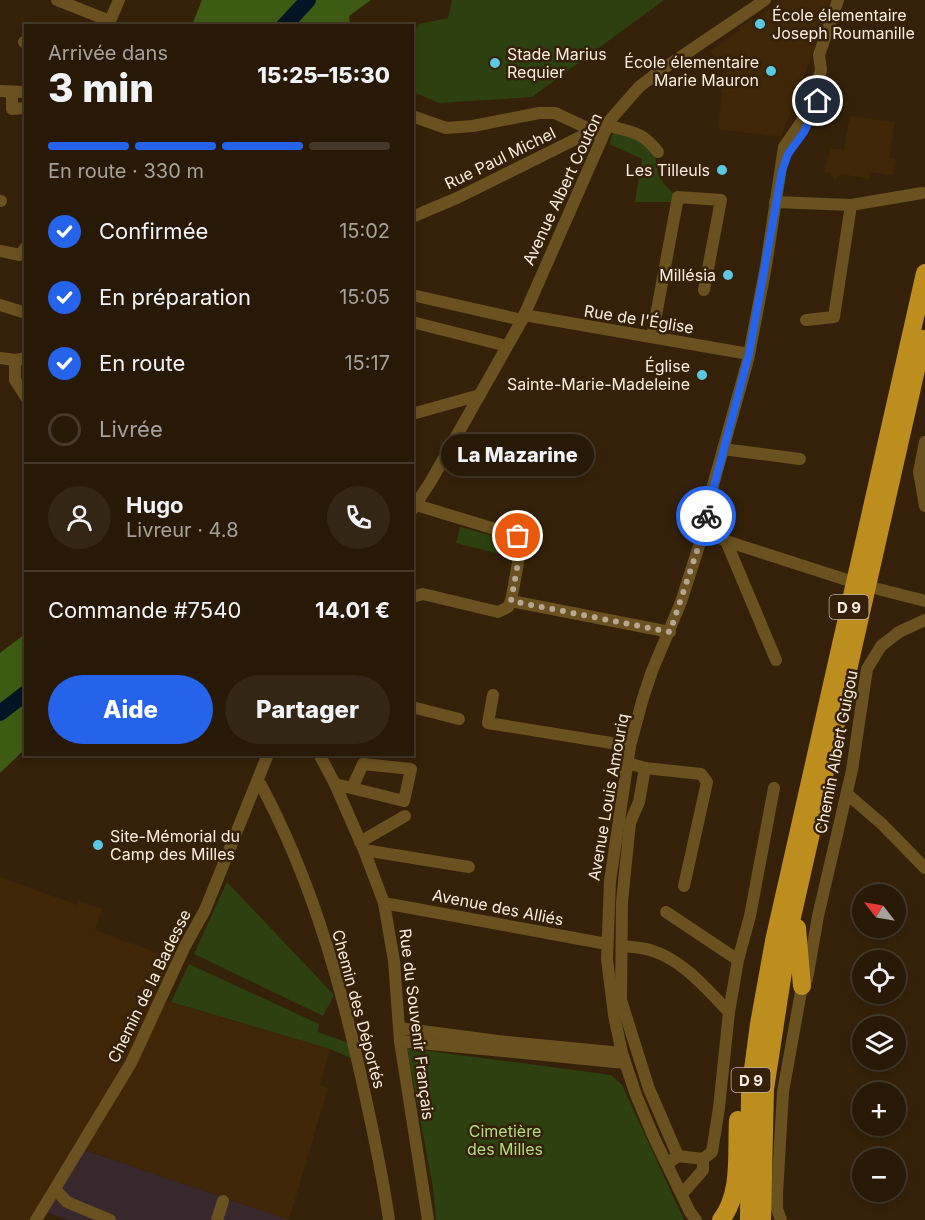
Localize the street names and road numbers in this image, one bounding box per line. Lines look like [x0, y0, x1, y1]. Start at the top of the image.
street label: Avenue Albert Couton [518, 110, 606, 268]
street label: Rue Paul Michel [441, 123, 559, 193]
street label: Rue de l'Église [583, 300, 695, 338]
road number: D 9 [830, 595, 868, 619]
street label: Chemin Albert Guigou [810, 668, 862, 836]
street label: Avenue Louis Amouriq [583, 712, 633, 882]
street label: Avenue des Alliés [431, 884, 565, 930]
street label: Chemin de la Badesse [103, 906, 195, 1066]
street label: Chemin des Déportés [328, 927, 390, 1091]
street label: Rue du Souvenir Français [395, 927, 439, 1121]
road number: D 9 [732, 1068, 771, 1092]

